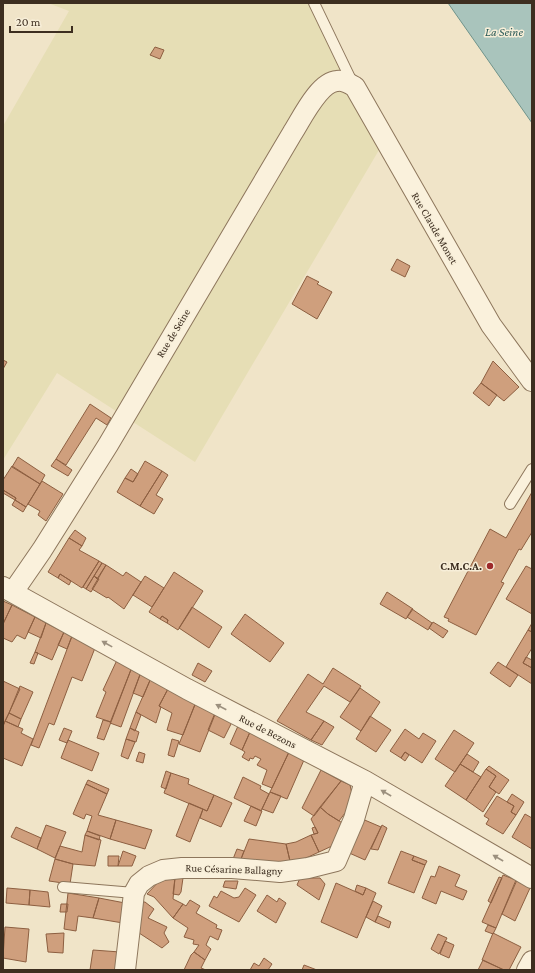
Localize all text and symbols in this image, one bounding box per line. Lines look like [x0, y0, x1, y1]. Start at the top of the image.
scale bar [10, 8, 72, 34]
text: 20 m [16, 15, 41, 29]
water label: La Seine [485, 25, 523, 39]
street label: Rue Claude Monet [410, 190, 461, 266]
street label: Rue de Seine [154, 306, 192, 360]
place label: C.M.C.A. [440, 560, 482, 572]
marker: C.M.C.A. [485, 561, 495, 571]
one-way arrow [101, 641, 113, 648]
one-way arrow [215, 704, 227, 710]
street label: Rue de Bezons [237, 711, 299, 751]
one-way arrow [380, 790, 392, 797]
one-way arrow [492, 855, 504, 862]
street label: Rue Césarine Ballagny [185, 861, 284, 878]

